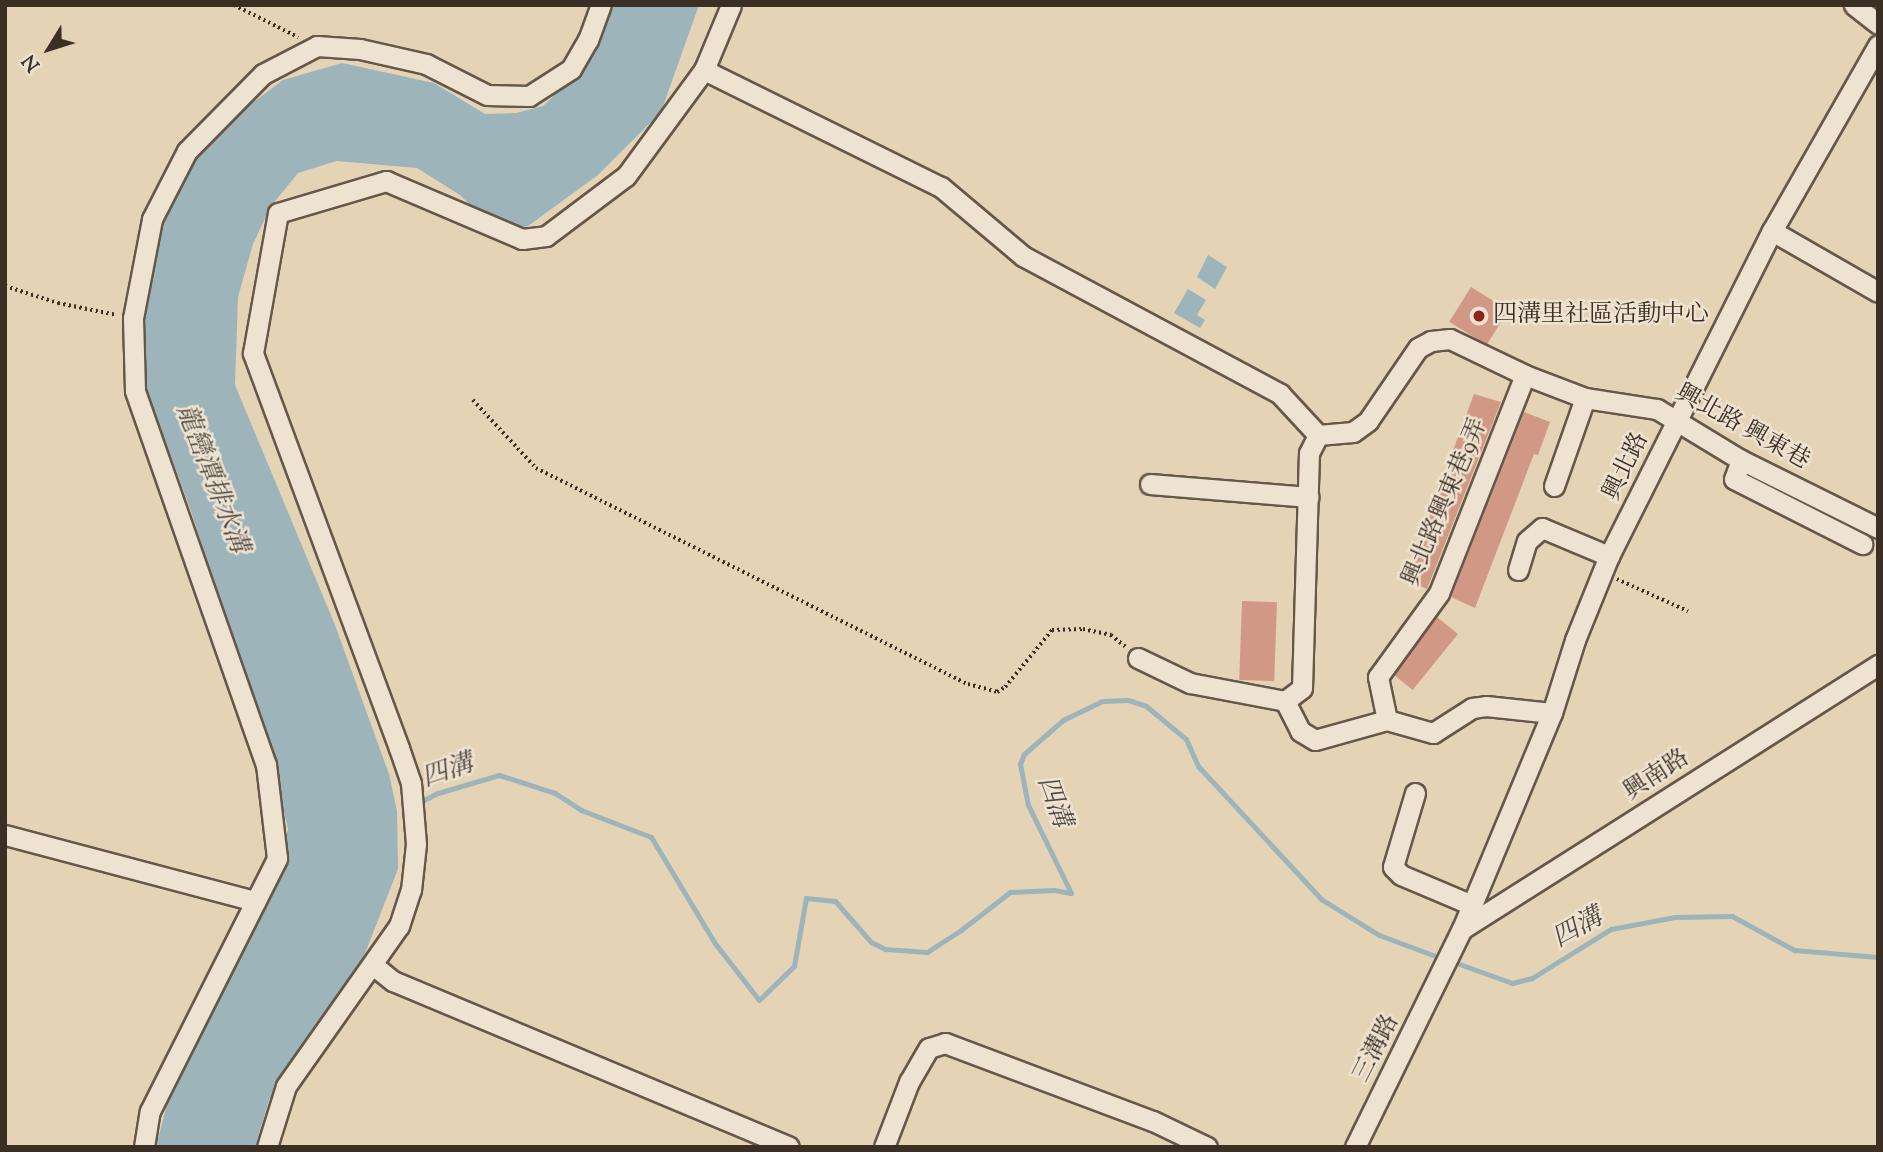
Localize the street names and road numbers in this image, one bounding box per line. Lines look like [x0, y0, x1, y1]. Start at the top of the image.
street label: 興北路 興東巷 [1670, 379, 1814, 477]
street label: 興北路興東巷9弄 [1398, 415, 1494, 591]
street label: 興北路 [1598, 428, 1656, 506]
street label: 興南路 [1619, 744, 1695, 808]
street label: 三溝路 [1348, 1010, 1406, 1088]

